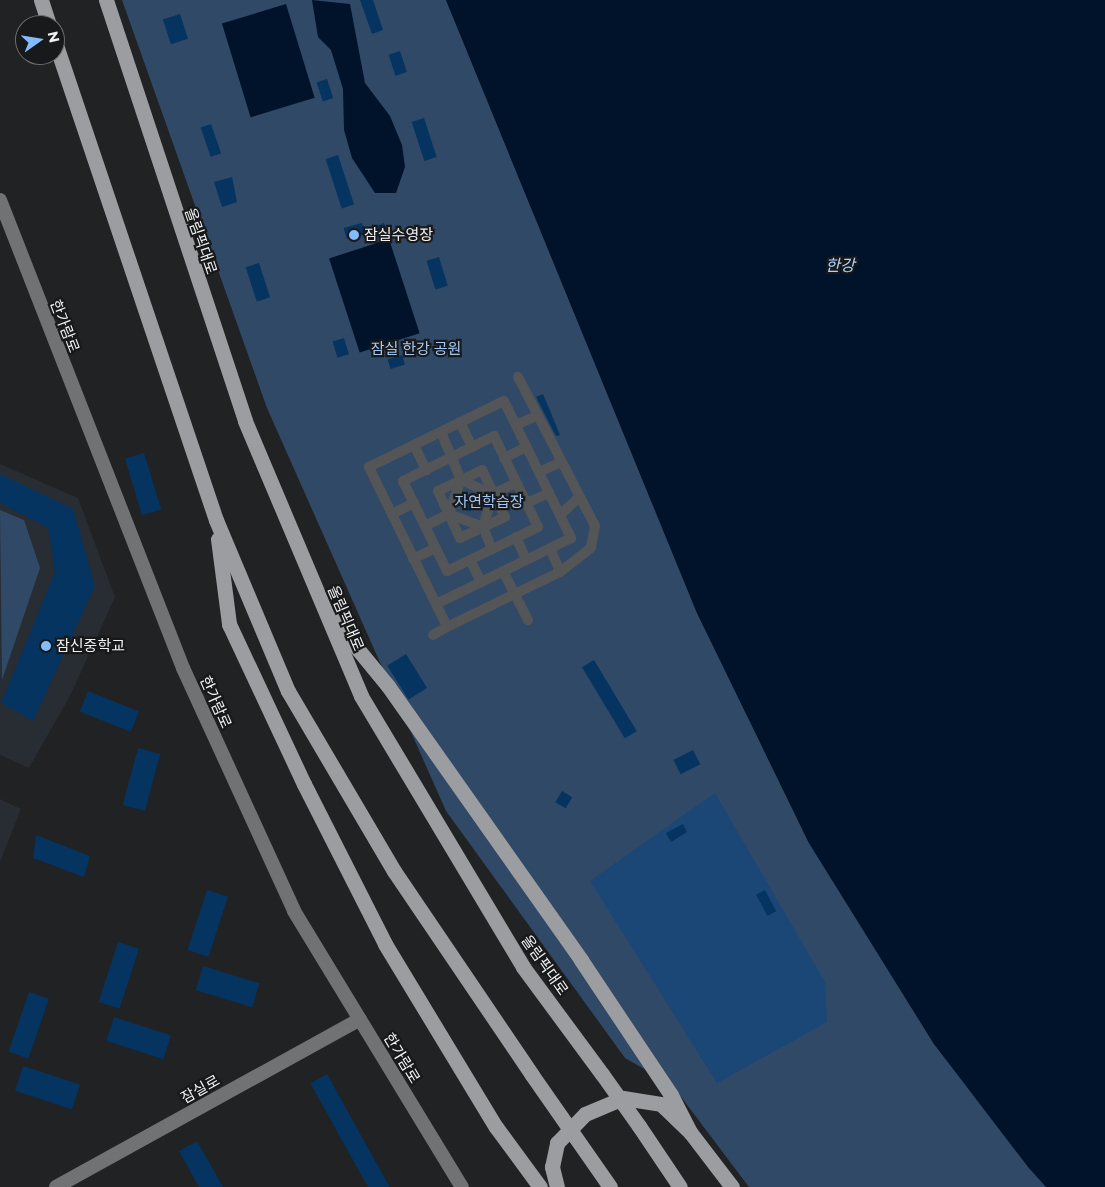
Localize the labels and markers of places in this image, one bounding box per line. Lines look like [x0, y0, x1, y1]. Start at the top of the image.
place label: 잠실수영장 [364, 226, 433, 244]
marker: 잠실수영장 [348, 229, 360, 241]
place label: 잠신중학교 [56, 637, 125, 655]
marker: 잠신중학교 [40, 640, 52, 652]

